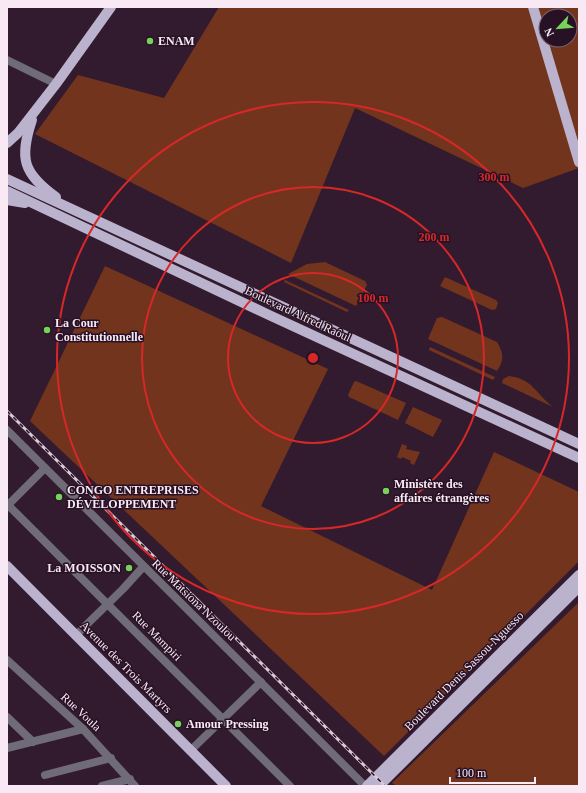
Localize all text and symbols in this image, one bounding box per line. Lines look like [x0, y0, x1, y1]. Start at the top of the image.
north arrow [538, 8, 578, 48]
text: N [542, 26, 556, 39]
place label: ENAM [158, 34, 195, 48]
marker: ENAM [145, 36, 155, 46]
text: 300 m [479, 170, 510, 184]
text: 200 m [419, 230, 450, 244]
street label: Boulevard Alfred Raôul [243, 283, 354, 345]
text: 100 m [358, 291, 389, 305]
place label: La Cour Constitutionnelle [55, 316, 144, 344]
marker: La Cour Constitutionnelle [42, 325, 52, 335]
centre of rings [306, 351, 320, 365]
place label: Ministère des affaires étrangères [394, 477, 490, 505]
place label: CONGO ENTREPRISES DÉVELOPPEMENT [67, 483, 199, 511]
marker: Ministère des affaires étrangères [381, 486, 391, 496]
marker: CONGO ENTREPRISES DÉVELOPPEMENT [54, 492, 64, 502]
street label: Rue Matsiona Nzoulou [149, 556, 239, 644]
place label: La MOISSON [47, 561, 121, 575]
marker: La MOISSON [124, 563, 134, 573]
street label: Rue Mampiri [129, 608, 185, 664]
street label: Boulevard Denis Sassou-Nguesso [402, 609, 526, 733]
street label: Avenue des Trois Martyrs [77, 618, 175, 716]
street label: Rue Voula [58, 690, 105, 735]
place label: Amour Pressing [186, 717, 269, 731]
marker: Amour Pressing [173, 719, 183, 729]
scale bar [450, 759, 535, 785]
text: 100 m [456, 766, 487, 780]

